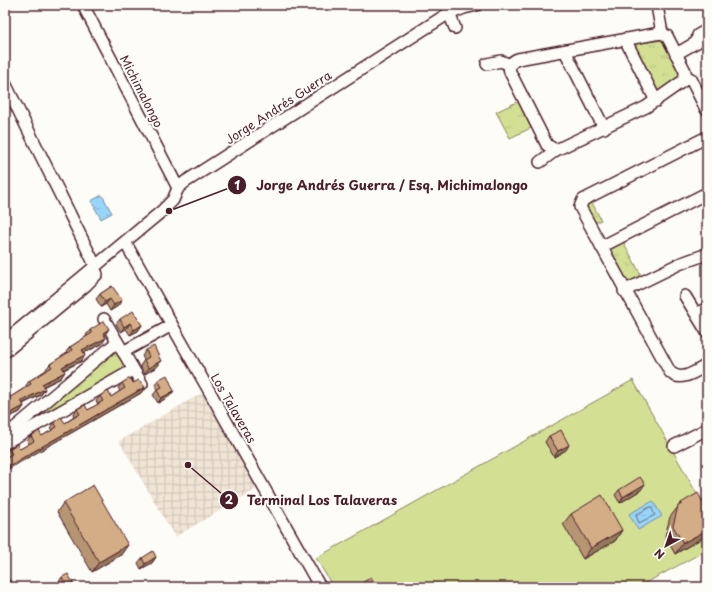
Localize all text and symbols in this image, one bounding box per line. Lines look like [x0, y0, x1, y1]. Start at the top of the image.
street label: Michimalongo [116, 52, 168, 131]
street label: Jorge Andrés Guerra [221, 66, 335, 148]
callout: Jorge Andrés Guerra / Esq. Michimalongo [227, 173, 536, 198]
text: Jorge Andrés Guerra / Esq. Michimalongo [256, 175, 528, 194]
text: 1 [234, 176, 240, 194]
street label: Los Talaveras [207, 370, 261, 447]
callout: Terminal Los Talaveras [219, 488, 405, 513]
text: 2 [225, 490, 234, 508]
text: Terminal Los Talaveras [247, 490, 397, 509]
north arrow [646, 526, 686, 566]
text: N [650, 545, 668, 563]

